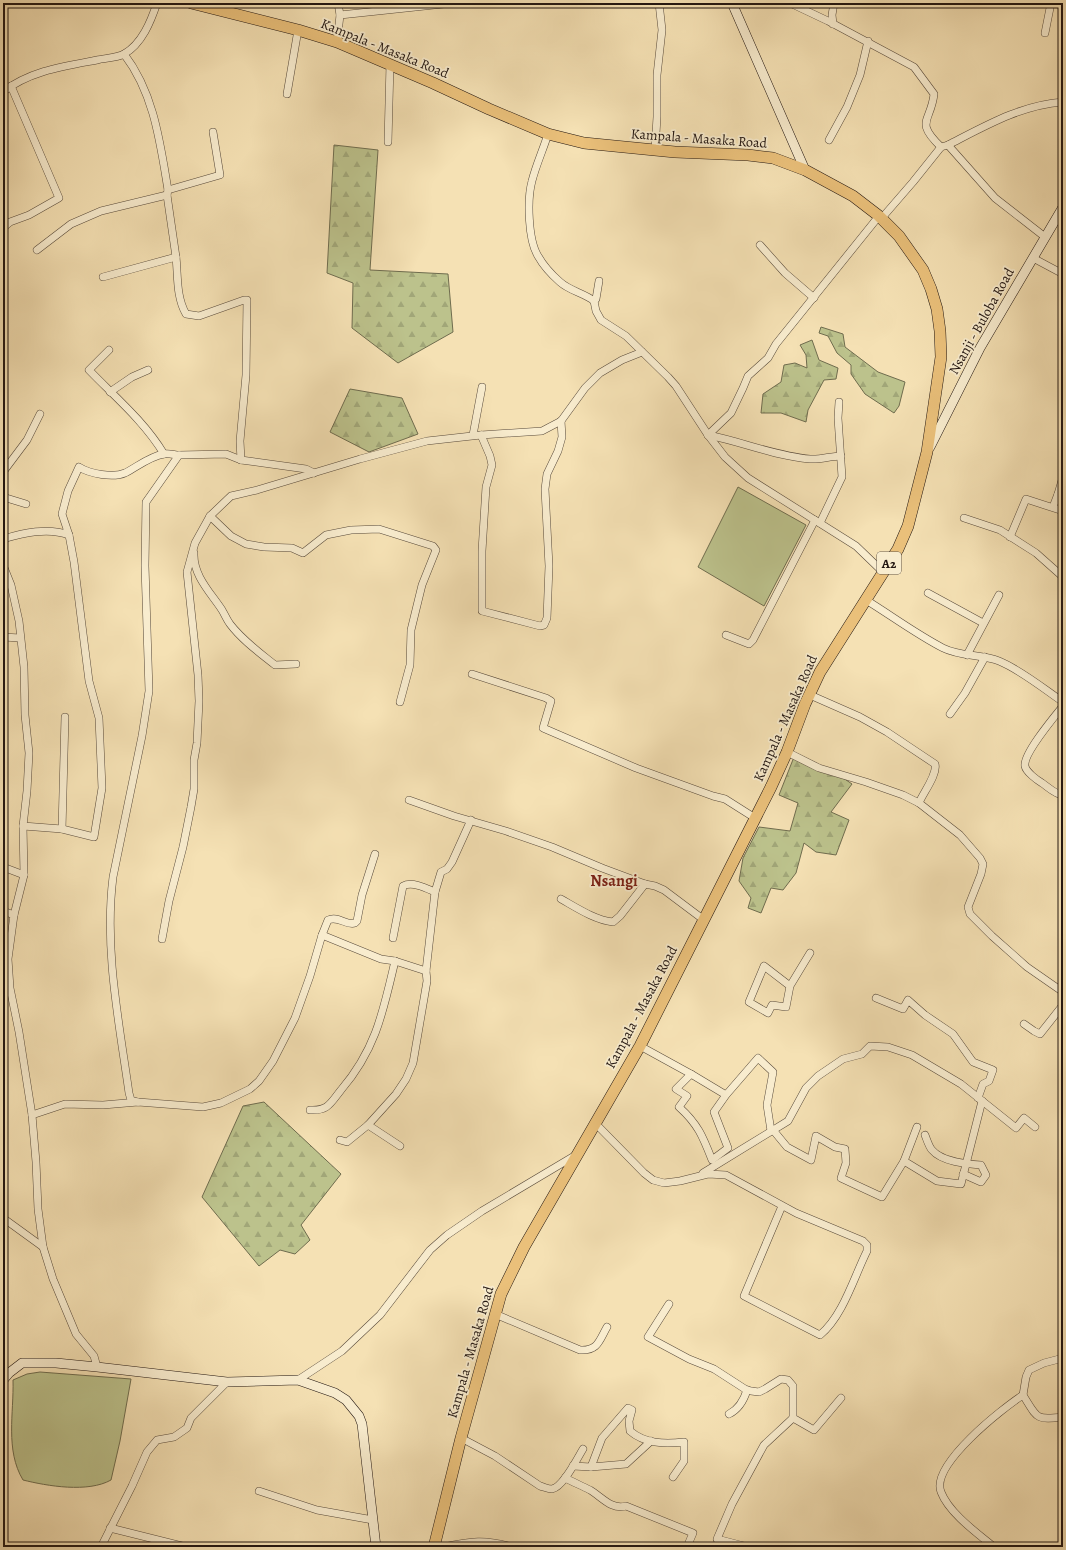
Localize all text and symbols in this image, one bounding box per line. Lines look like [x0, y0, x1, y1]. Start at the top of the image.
street label: Kampala - Masaka Road [318, 14, 452, 83]
street label: Kampala - Masaka Road [630, 124, 768, 153]
street label: Nsanji - Buloba Road [944, 264, 1019, 378]
road number: A2 [877, 552, 901, 574]
street label: Kampala - Masaka Road [749, 652, 822, 784]
district label: Nsangi [590, 870, 638, 892]
street label: Kampala - Masaka Road [601, 942, 682, 1072]
street label: Kampala - Masaka Road [443, 1283, 499, 1420]

